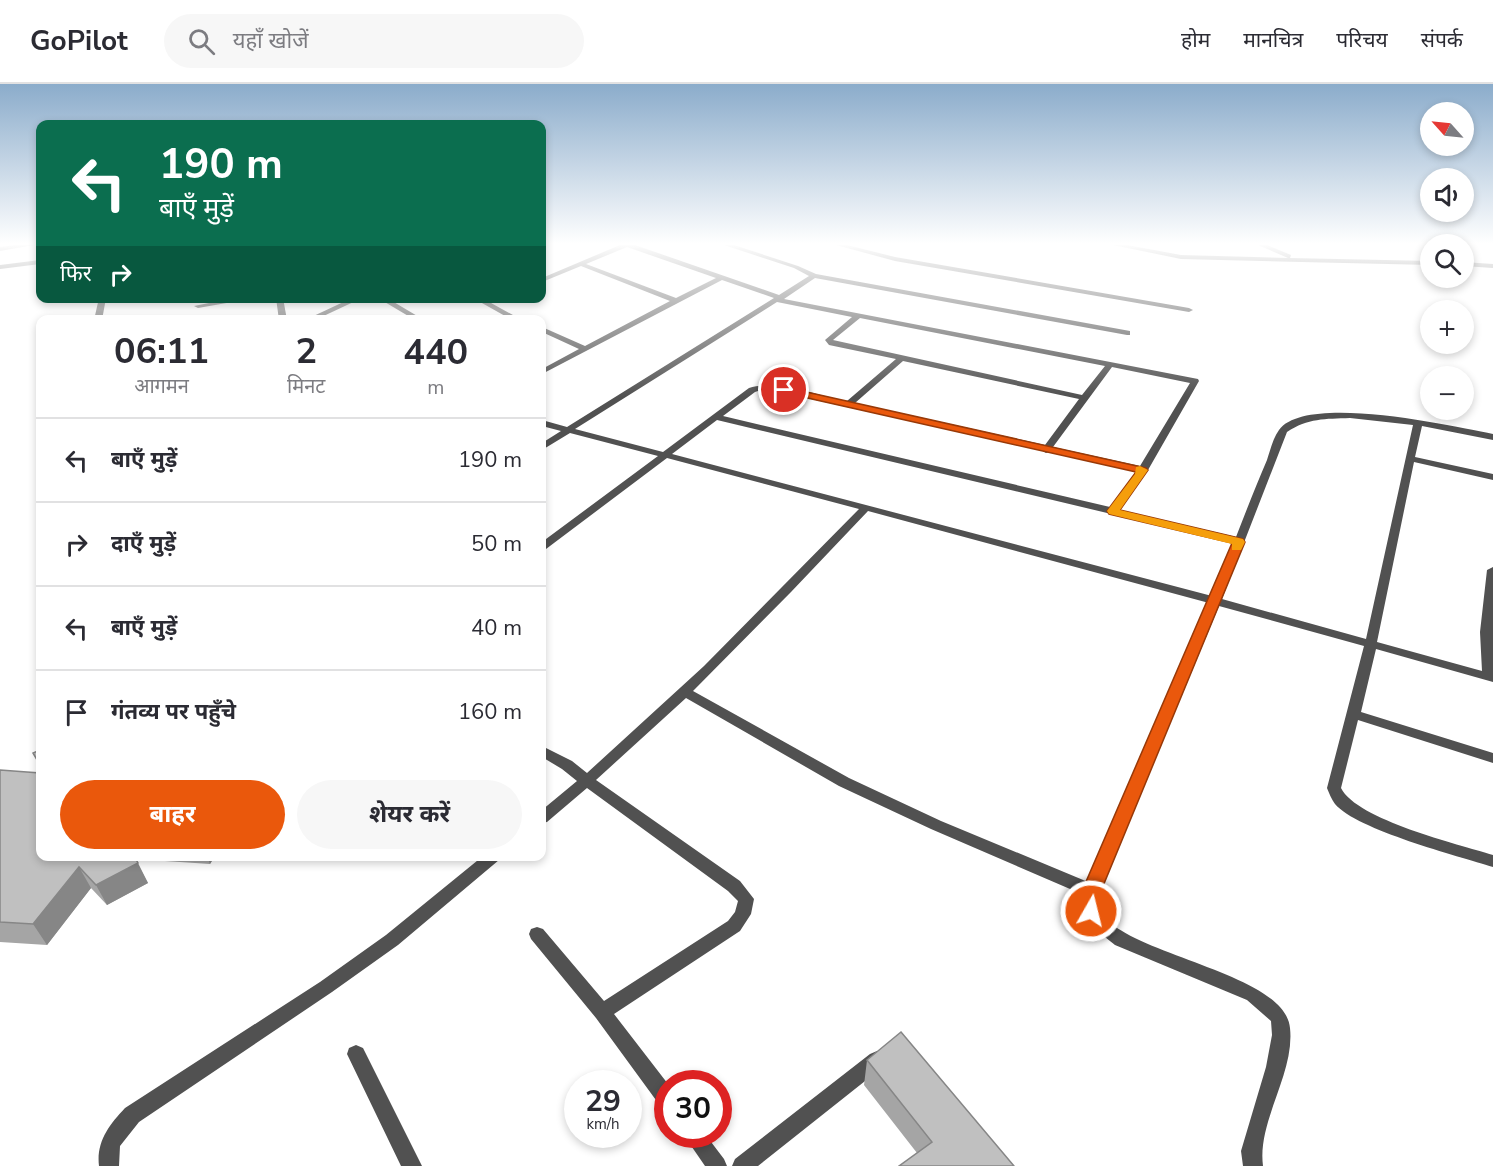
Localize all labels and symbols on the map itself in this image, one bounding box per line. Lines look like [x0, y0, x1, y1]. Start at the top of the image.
north arrow [1420, 102, 1474, 156]
pin [758, 364, 809, 415]
position arrow [1059, 879, 1123, 943]
speed limit sign: 30 [654, 1070, 732, 1148]

